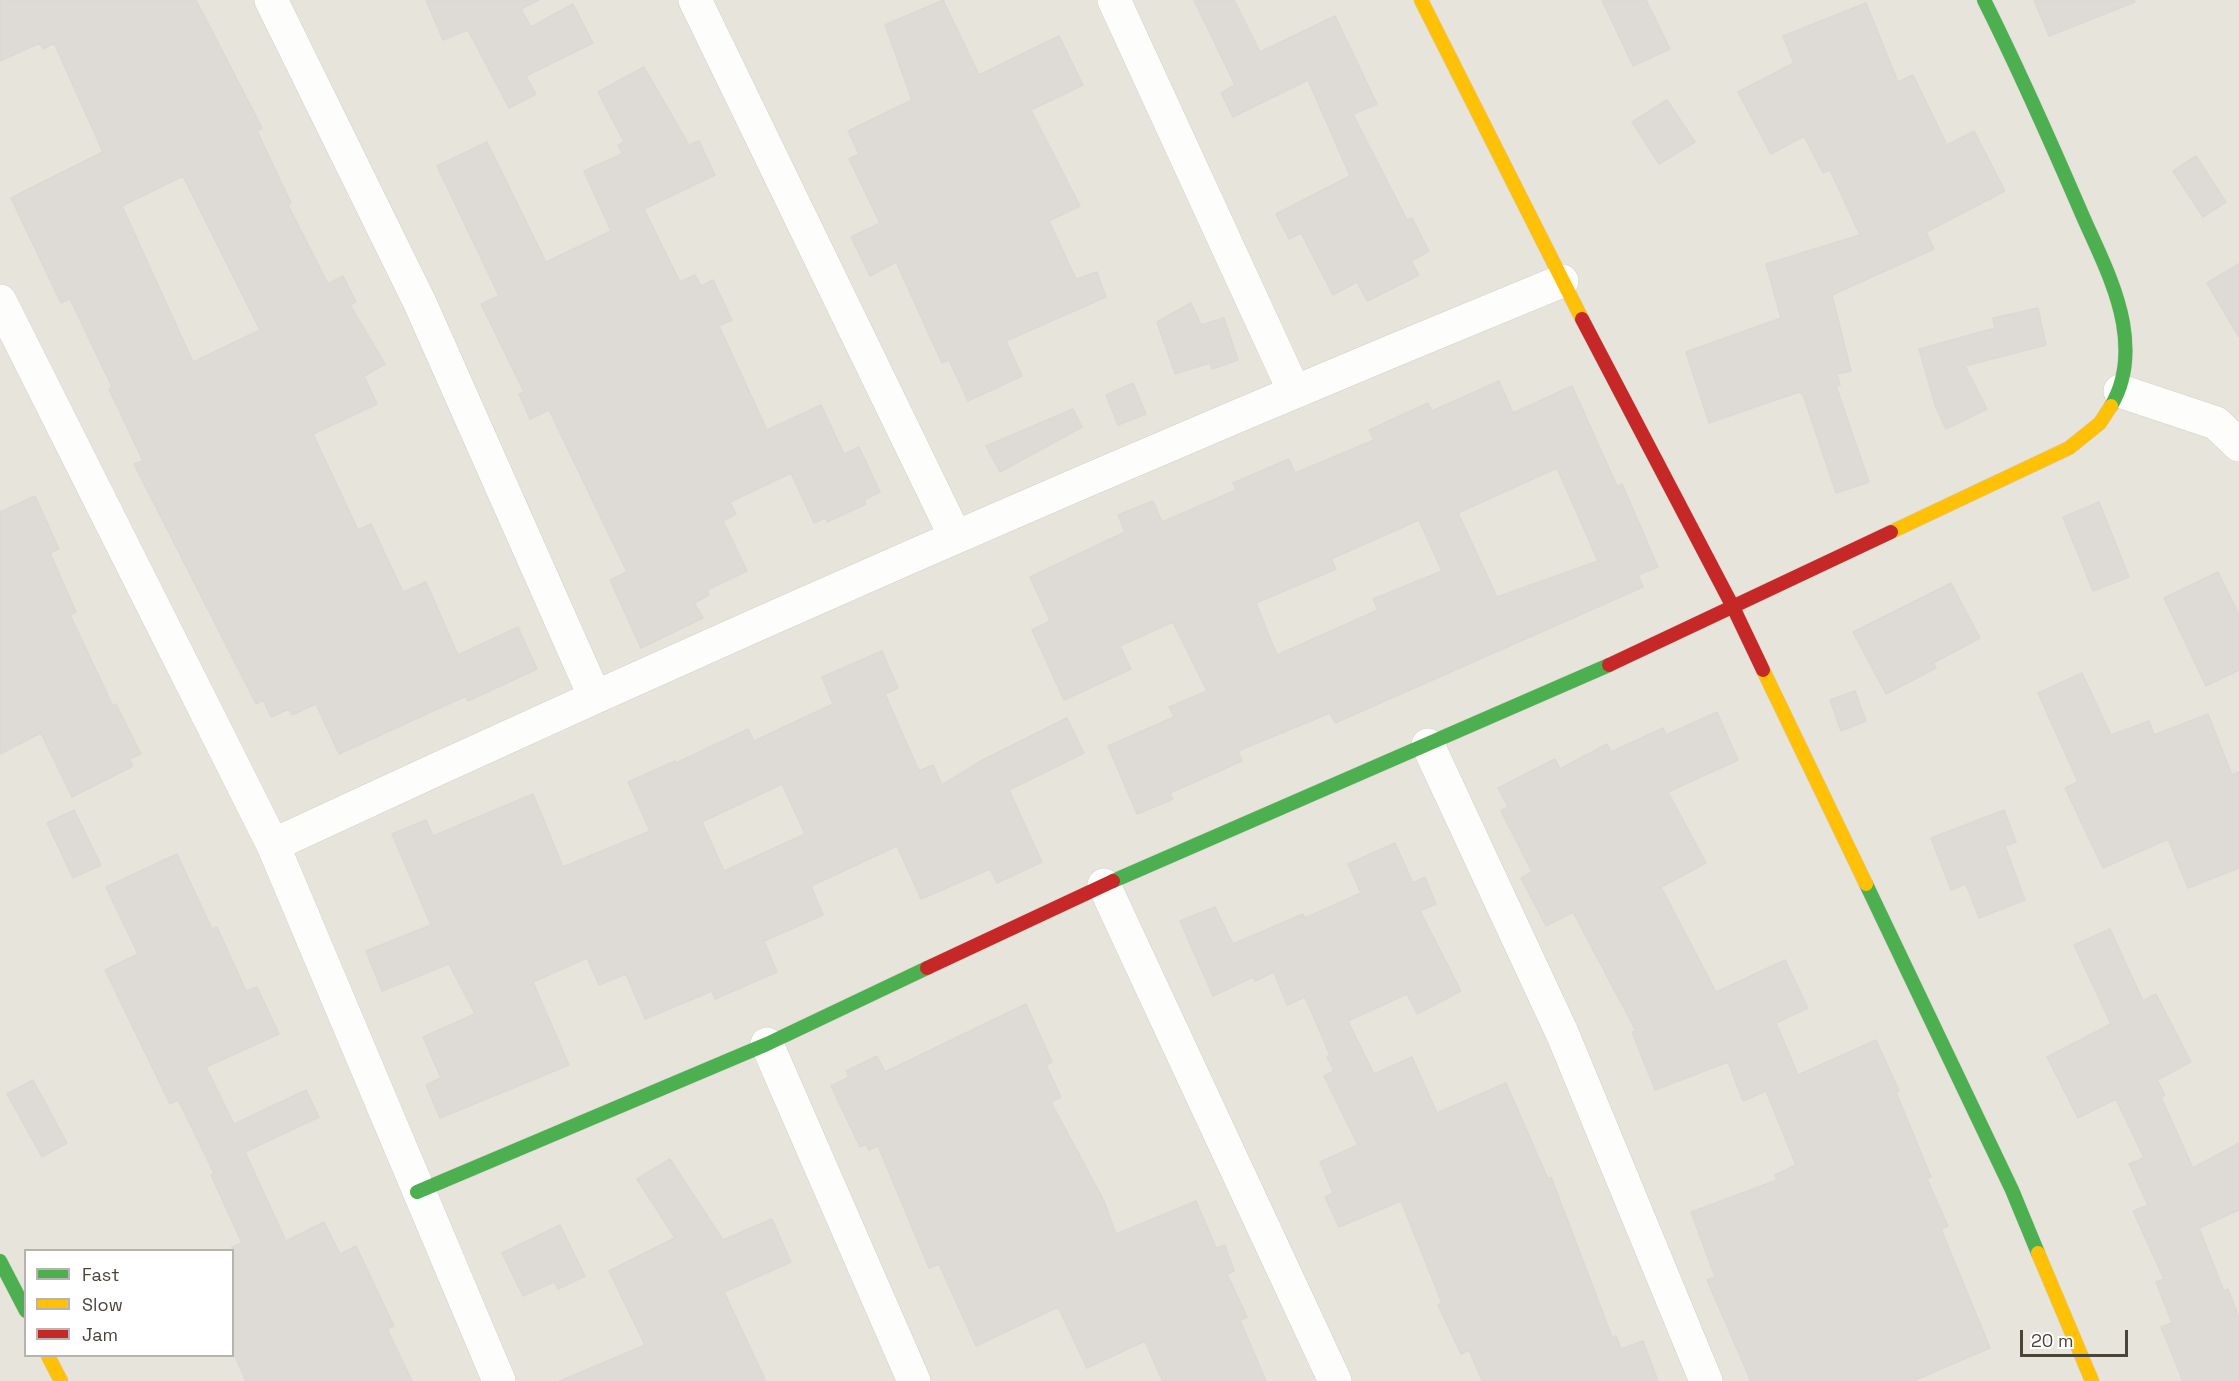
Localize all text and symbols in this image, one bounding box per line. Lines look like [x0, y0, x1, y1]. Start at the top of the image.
legend [24, 1249, 234, 1357]
text: Fast [82, 1263, 119, 1286]
text: Slow [82, 1293, 123, 1316]
scale bar [2023, 1318, 2131, 1356]
text: Jam [82, 1323, 118, 1346]
text: 20 m [2031, 1329, 2074, 1352]

